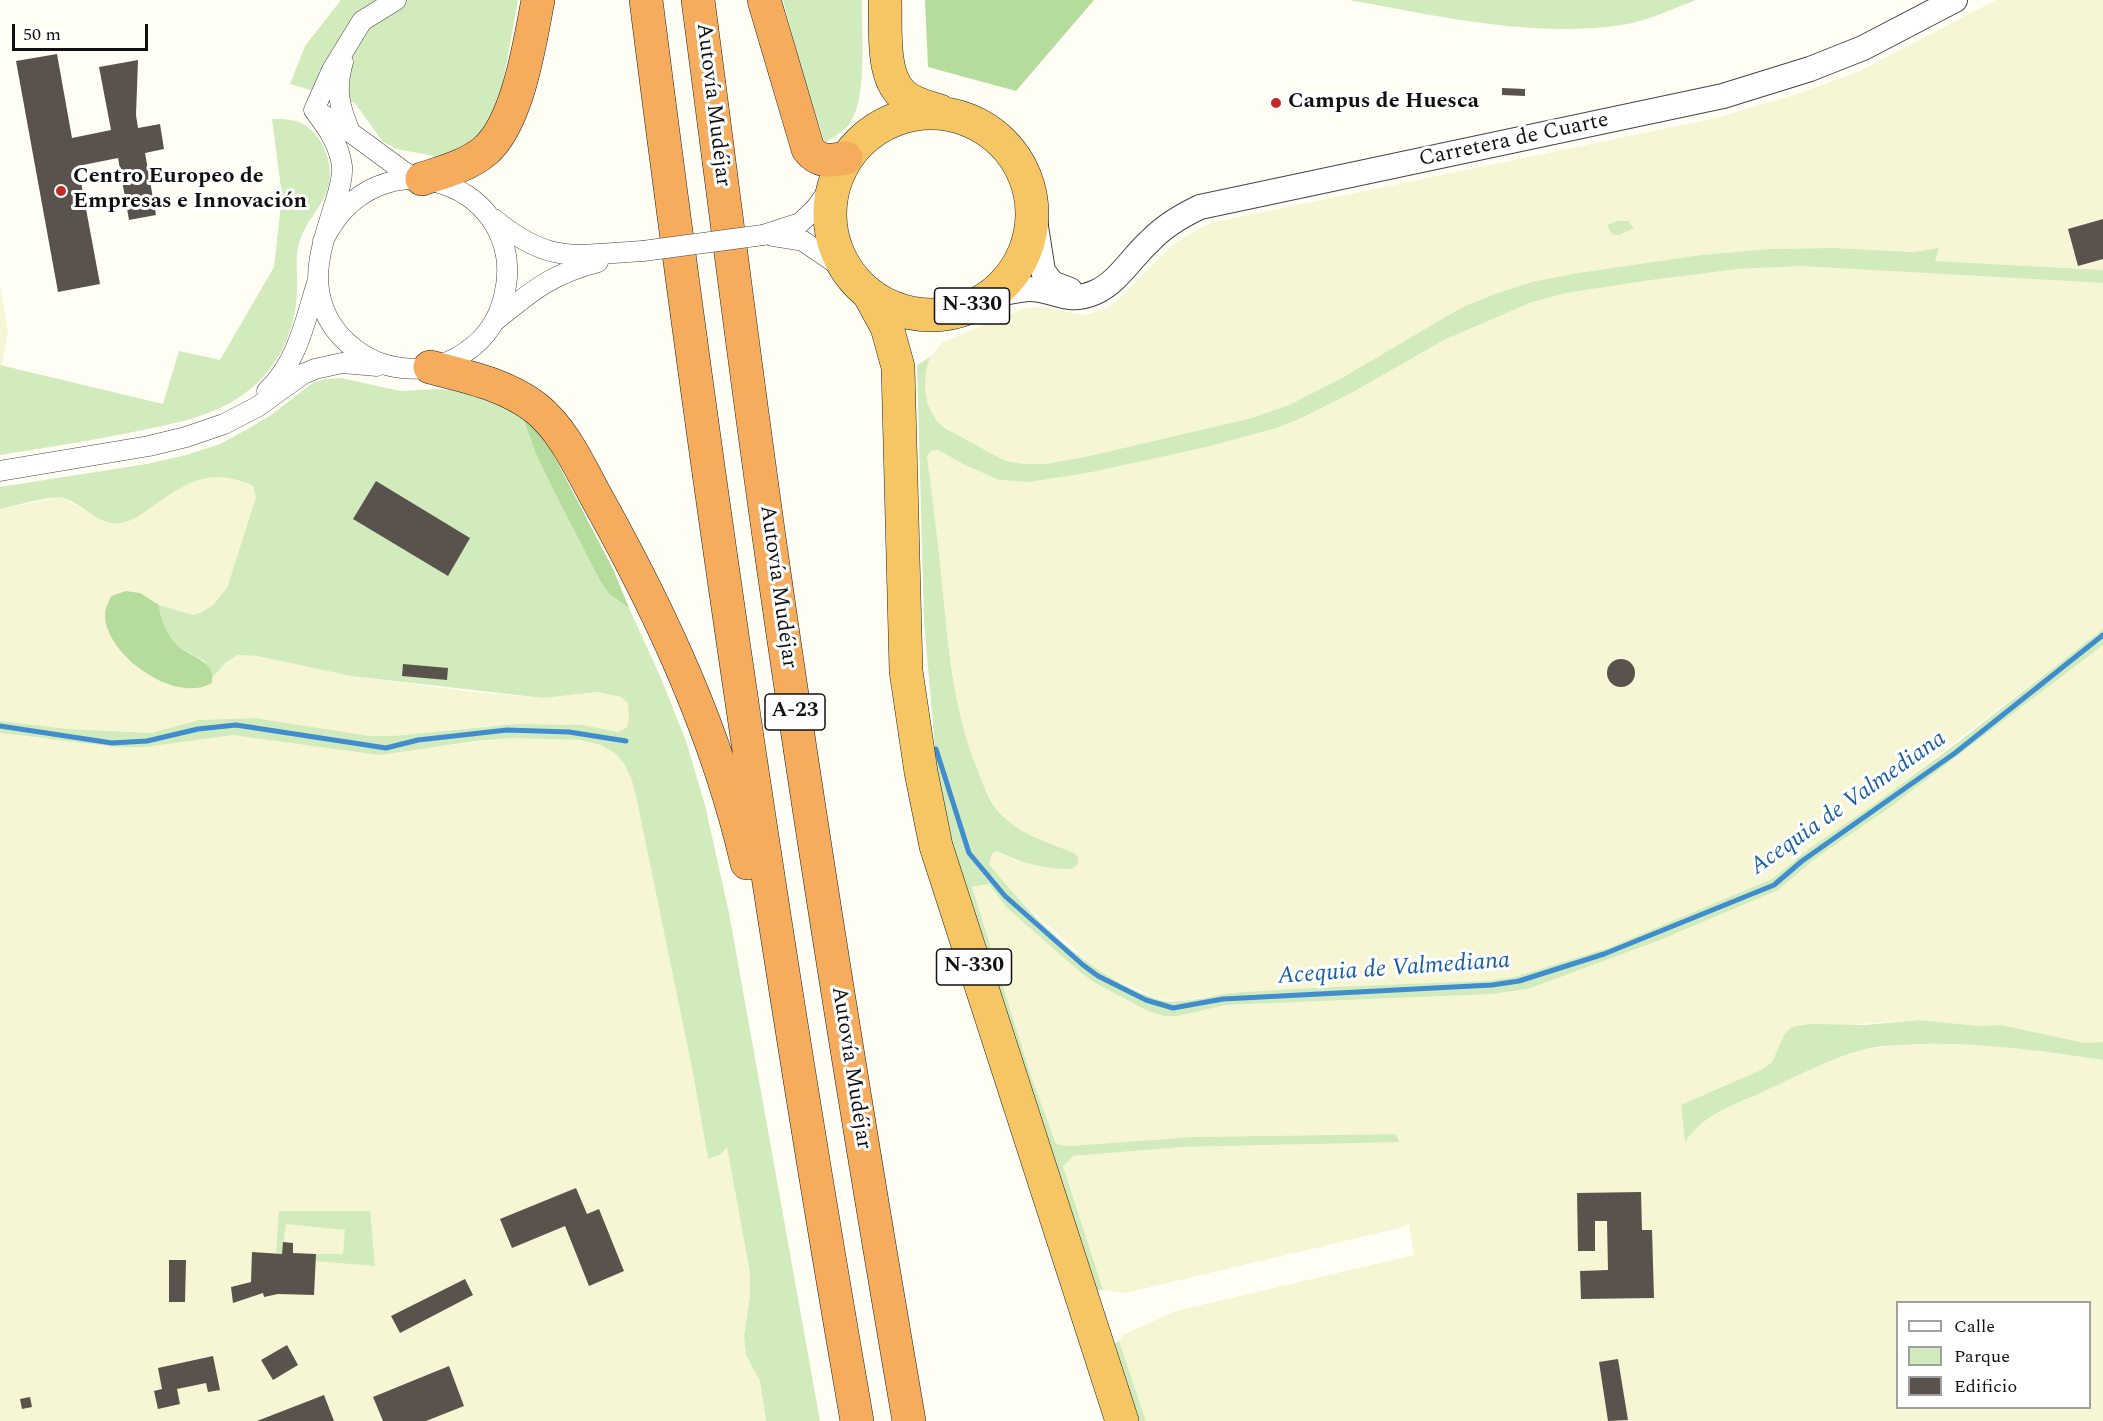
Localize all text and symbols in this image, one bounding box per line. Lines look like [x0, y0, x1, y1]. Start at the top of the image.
scale bar [15, 12, 152, 50]
text: 50 m [23, 21, 61, 48]
street label: Autovía Mudéjar [689, 22, 735, 188]
place label: Campus de Huesca [1288, 90, 1479, 116]
marker: Campus de Huesca [1269, 96, 1283, 110]
street label: Carretera de Cuarte [1417, 108, 1611, 174]
place label: Centro Europeo de Empresas e Innovación [73, 165, 307, 216]
marker: Centro Europeo de Empresas e Innovación [54, 184, 68, 198]
road number: N-330 [934, 288, 1010, 324]
street label: Autovía Mudéjar [752, 504, 802, 670]
road number: A-23 [765, 694, 825, 730]
water label: Acequia de Valmediana [1746, 726, 1952, 882]
water label: Acequia de Valmediana [1277, 948, 1511, 992]
road number: N-330 [936, 949, 1012, 985]
street label: Autovía Mudéjar [824, 985, 876, 1151]
legend [1896, 1301, 2091, 1409]
text: Calle [1954, 1313, 1995, 1340]
text: Parque [1954, 1343, 2010, 1370]
text: Edificio [1954, 1373, 2017, 1400]

